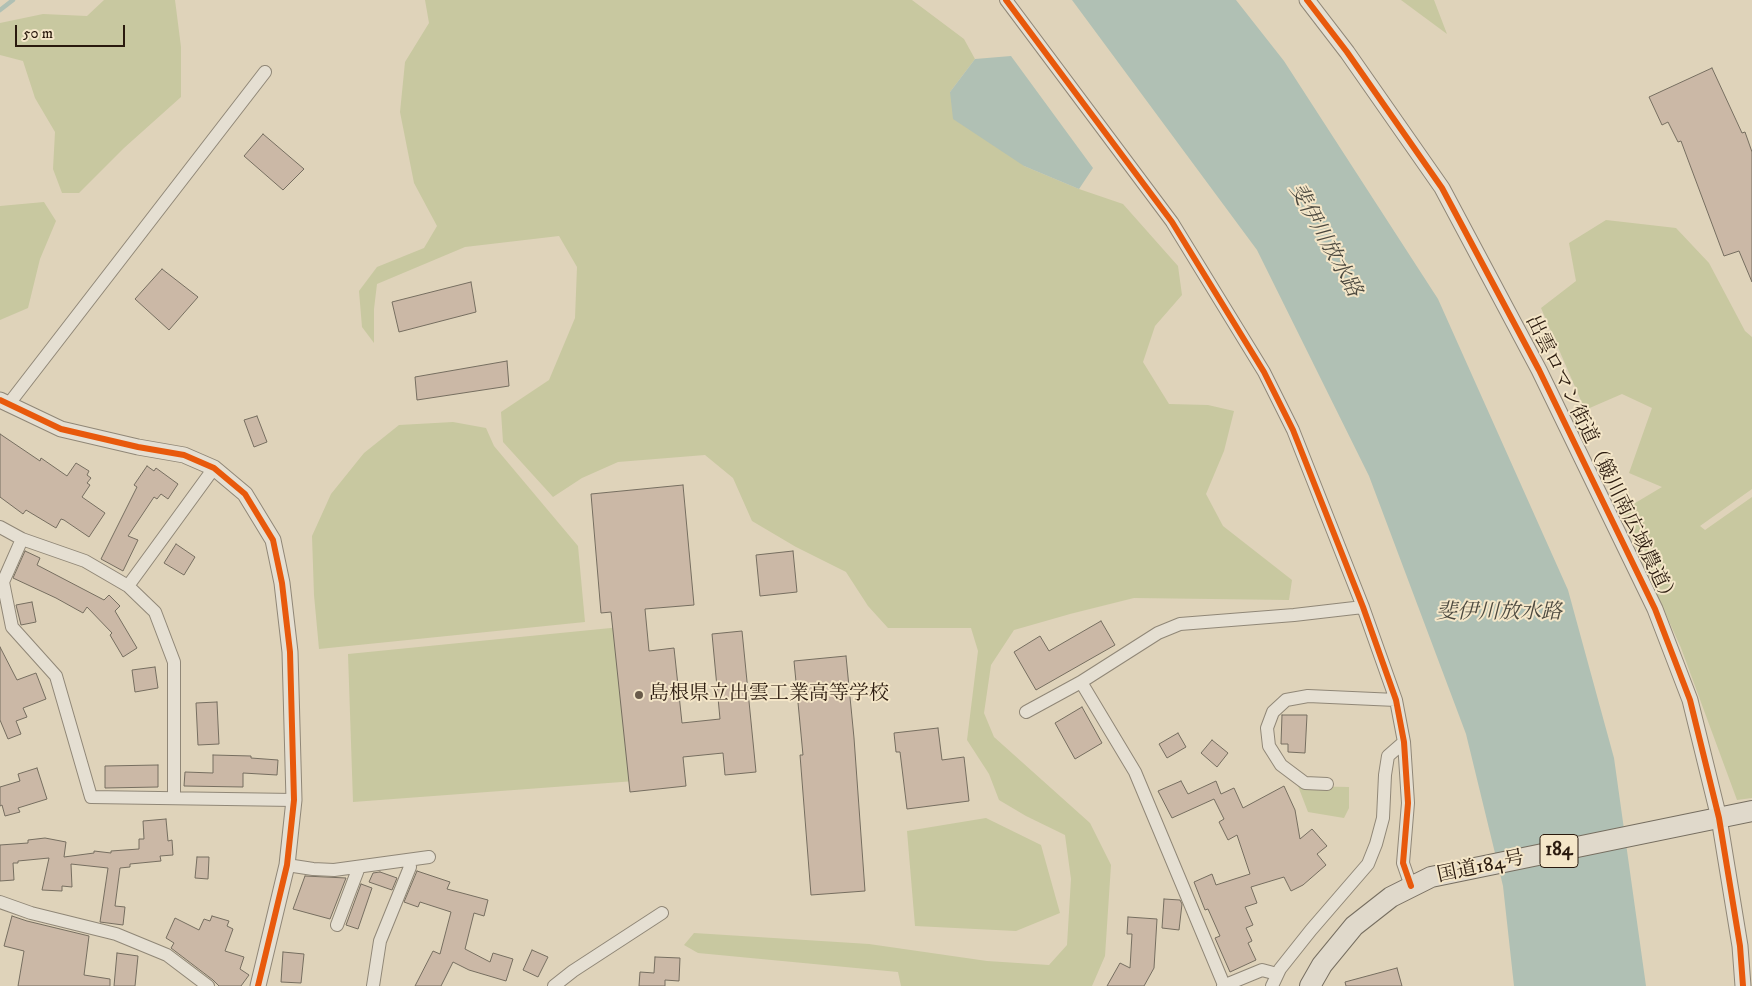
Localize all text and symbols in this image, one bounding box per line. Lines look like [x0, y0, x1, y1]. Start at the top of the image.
scale bar [18, 15, 128, 47]
text: 50 m [23, 24, 53, 43]
water label: 斐伊川放水路 [1282, 180, 1366, 302]
street label: 出雲ロマン街道（簸川南広域農道） [1519, 312, 1681, 610]
water label: 斐伊川放水路 [1436, 601, 1562, 627]
place label: 島根県立出雲工業高等学校 [649, 683, 889, 707]
marker: 島根県立出雲工業高等学校 [633, 689, 645, 701]
road number: 184 [1540, 834, 1578, 868]
street label: 国道184号 [1435, 847, 1527, 889]

